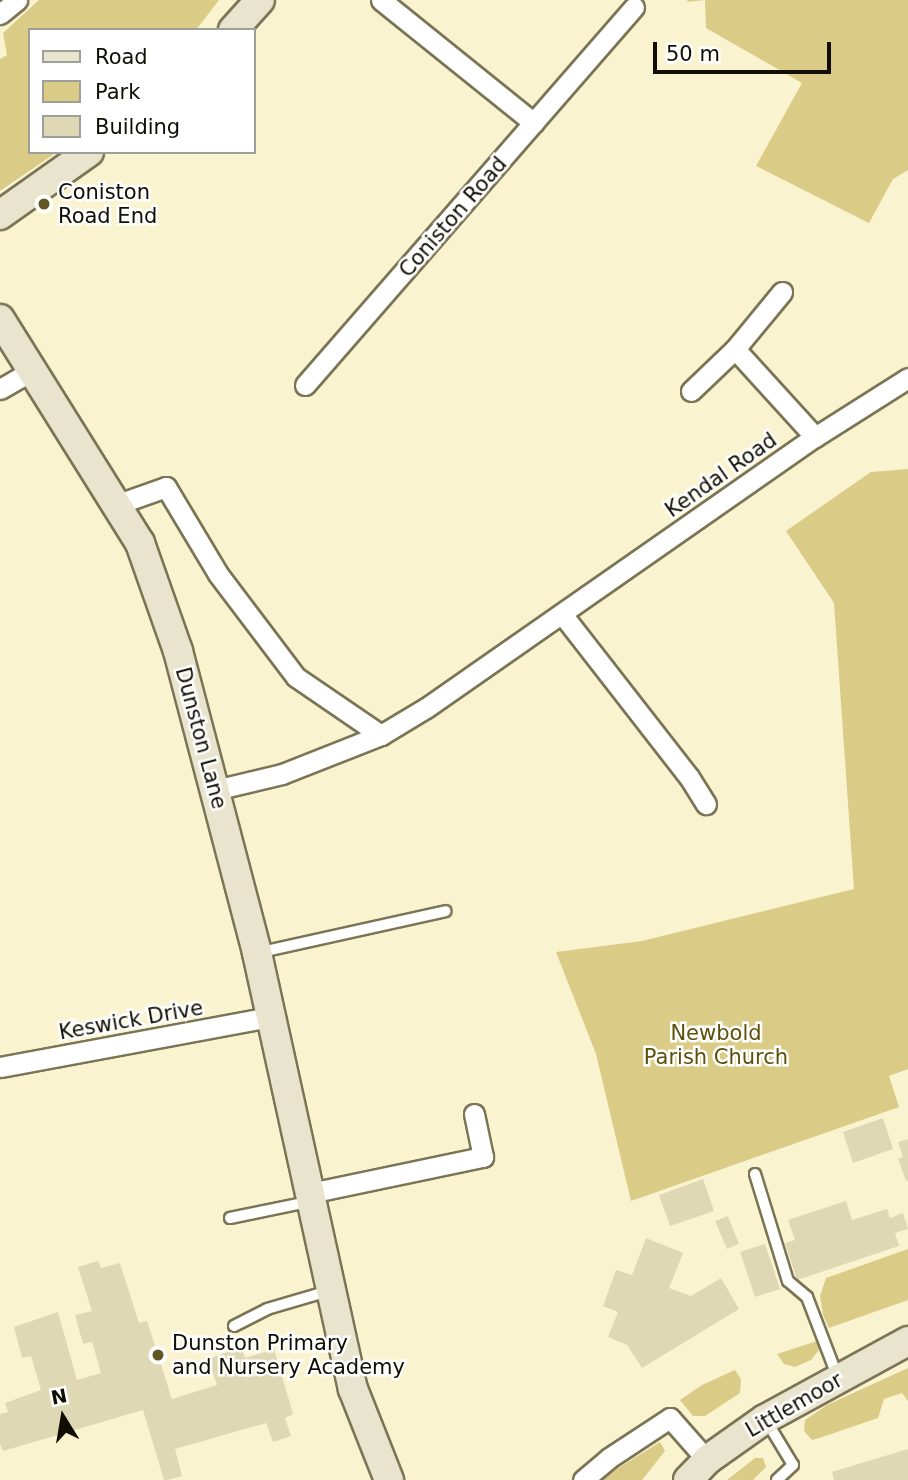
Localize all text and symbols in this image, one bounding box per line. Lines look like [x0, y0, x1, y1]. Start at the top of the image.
legend [28, 28, 256, 154]
scale bar [656, 28, 834, 72]
text: 50 m [666, 42, 720, 66]
text: Road [95, 45, 148, 69]
text: Park [95, 80, 140, 104]
text: Building [95, 115, 180, 139]
street label: Coniston Road [394, 152, 512, 282]
place label: Coniston Road End [58, 179, 157, 229]
marker: Coniston Road End [36, 196, 52, 212]
street label: Kendal Road [660, 427, 782, 523]
street label: Dunston Lane [170, 664, 232, 812]
street label: Keswick Drive [57, 995, 205, 1045]
park label: Newbold Parish Church [644, 1020, 788, 1070]
place label: Dunston Primary and Nursery Academy [172, 1330, 405, 1380]
marker: Dunston Primary and Nursery Academy [150, 1347, 166, 1363]
street label: Littlemoor [741, 1367, 847, 1443]
north arrow [28, 1382, 98, 1452]
text: N [49, 1384, 69, 1409]

